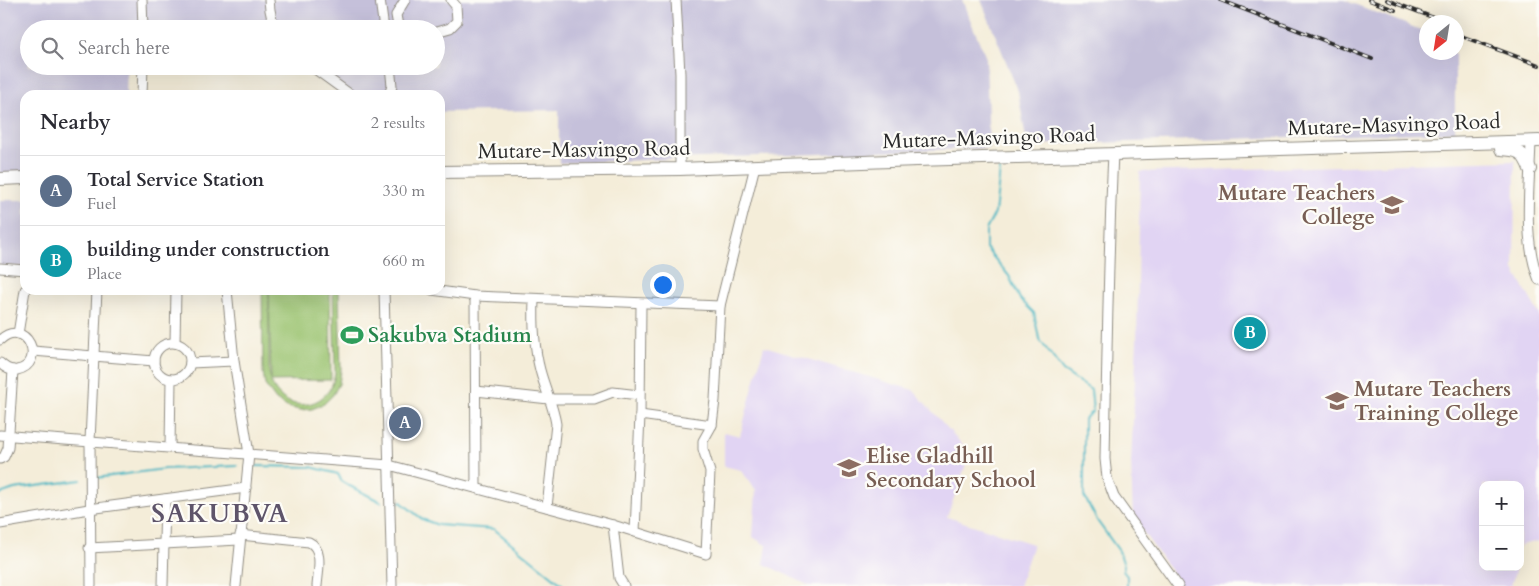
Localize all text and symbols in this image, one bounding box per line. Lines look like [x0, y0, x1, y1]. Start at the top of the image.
north arrow [1419, 15, 1464, 60]
search box [20, 20, 445, 75]
icon: search [38, 34, 66, 62]
text: Search here [78, 35, 170, 61]
street label: Mutare-Masvingo Road [1287, 107, 1501, 143]
text: Nearby [40, 108, 111, 137]
text: 2 results [371, 112, 425, 134]
street label: Mutare-Masvingo Road [882, 120, 1096, 156]
street label: Mutare-Masvingo Road [477, 134, 691, 166]
text: Total Service Station [87, 167, 264, 193]
place label: Mutare Teachers College [1218, 179, 1375, 232]
text: A [50, 180, 62, 202]
text: 330 m [383, 180, 425, 202]
school or university icon: Mutare Teachers College [1379, 192, 1405, 218]
text: Fuel [87, 193, 116, 215]
text: building under construction [87, 237, 330, 263]
text: B [50, 250, 62, 272]
text: 660 m [383, 250, 425, 272]
text: Place [87, 263, 122, 285]
your location [650, 272, 676, 298]
pin: B [1234, 314, 1266, 352]
place label: Sakubva Stadium [368, 321, 533, 350]
sports icon: Sakubva Stadium [339, 322, 365, 348]
place label: Mutare Teachers Training College [1354, 375, 1519, 428]
school or university icon: Mutare Teachers Training College [1324, 388, 1350, 414]
pin: A [389, 404, 421, 442]
place label: Elise Gladhill Secondary School [866, 442, 1036, 495]
school or university icon: Elise Gladhill Secondary School [836, 455, 862, 481]
map controls [1479, 481, 1524, 571]
button: + [1479, 481, 1524, 526]
district label: SAKUBVA [151, 496, 289, 531]
button: − [1479, 526, 1524, 571]

